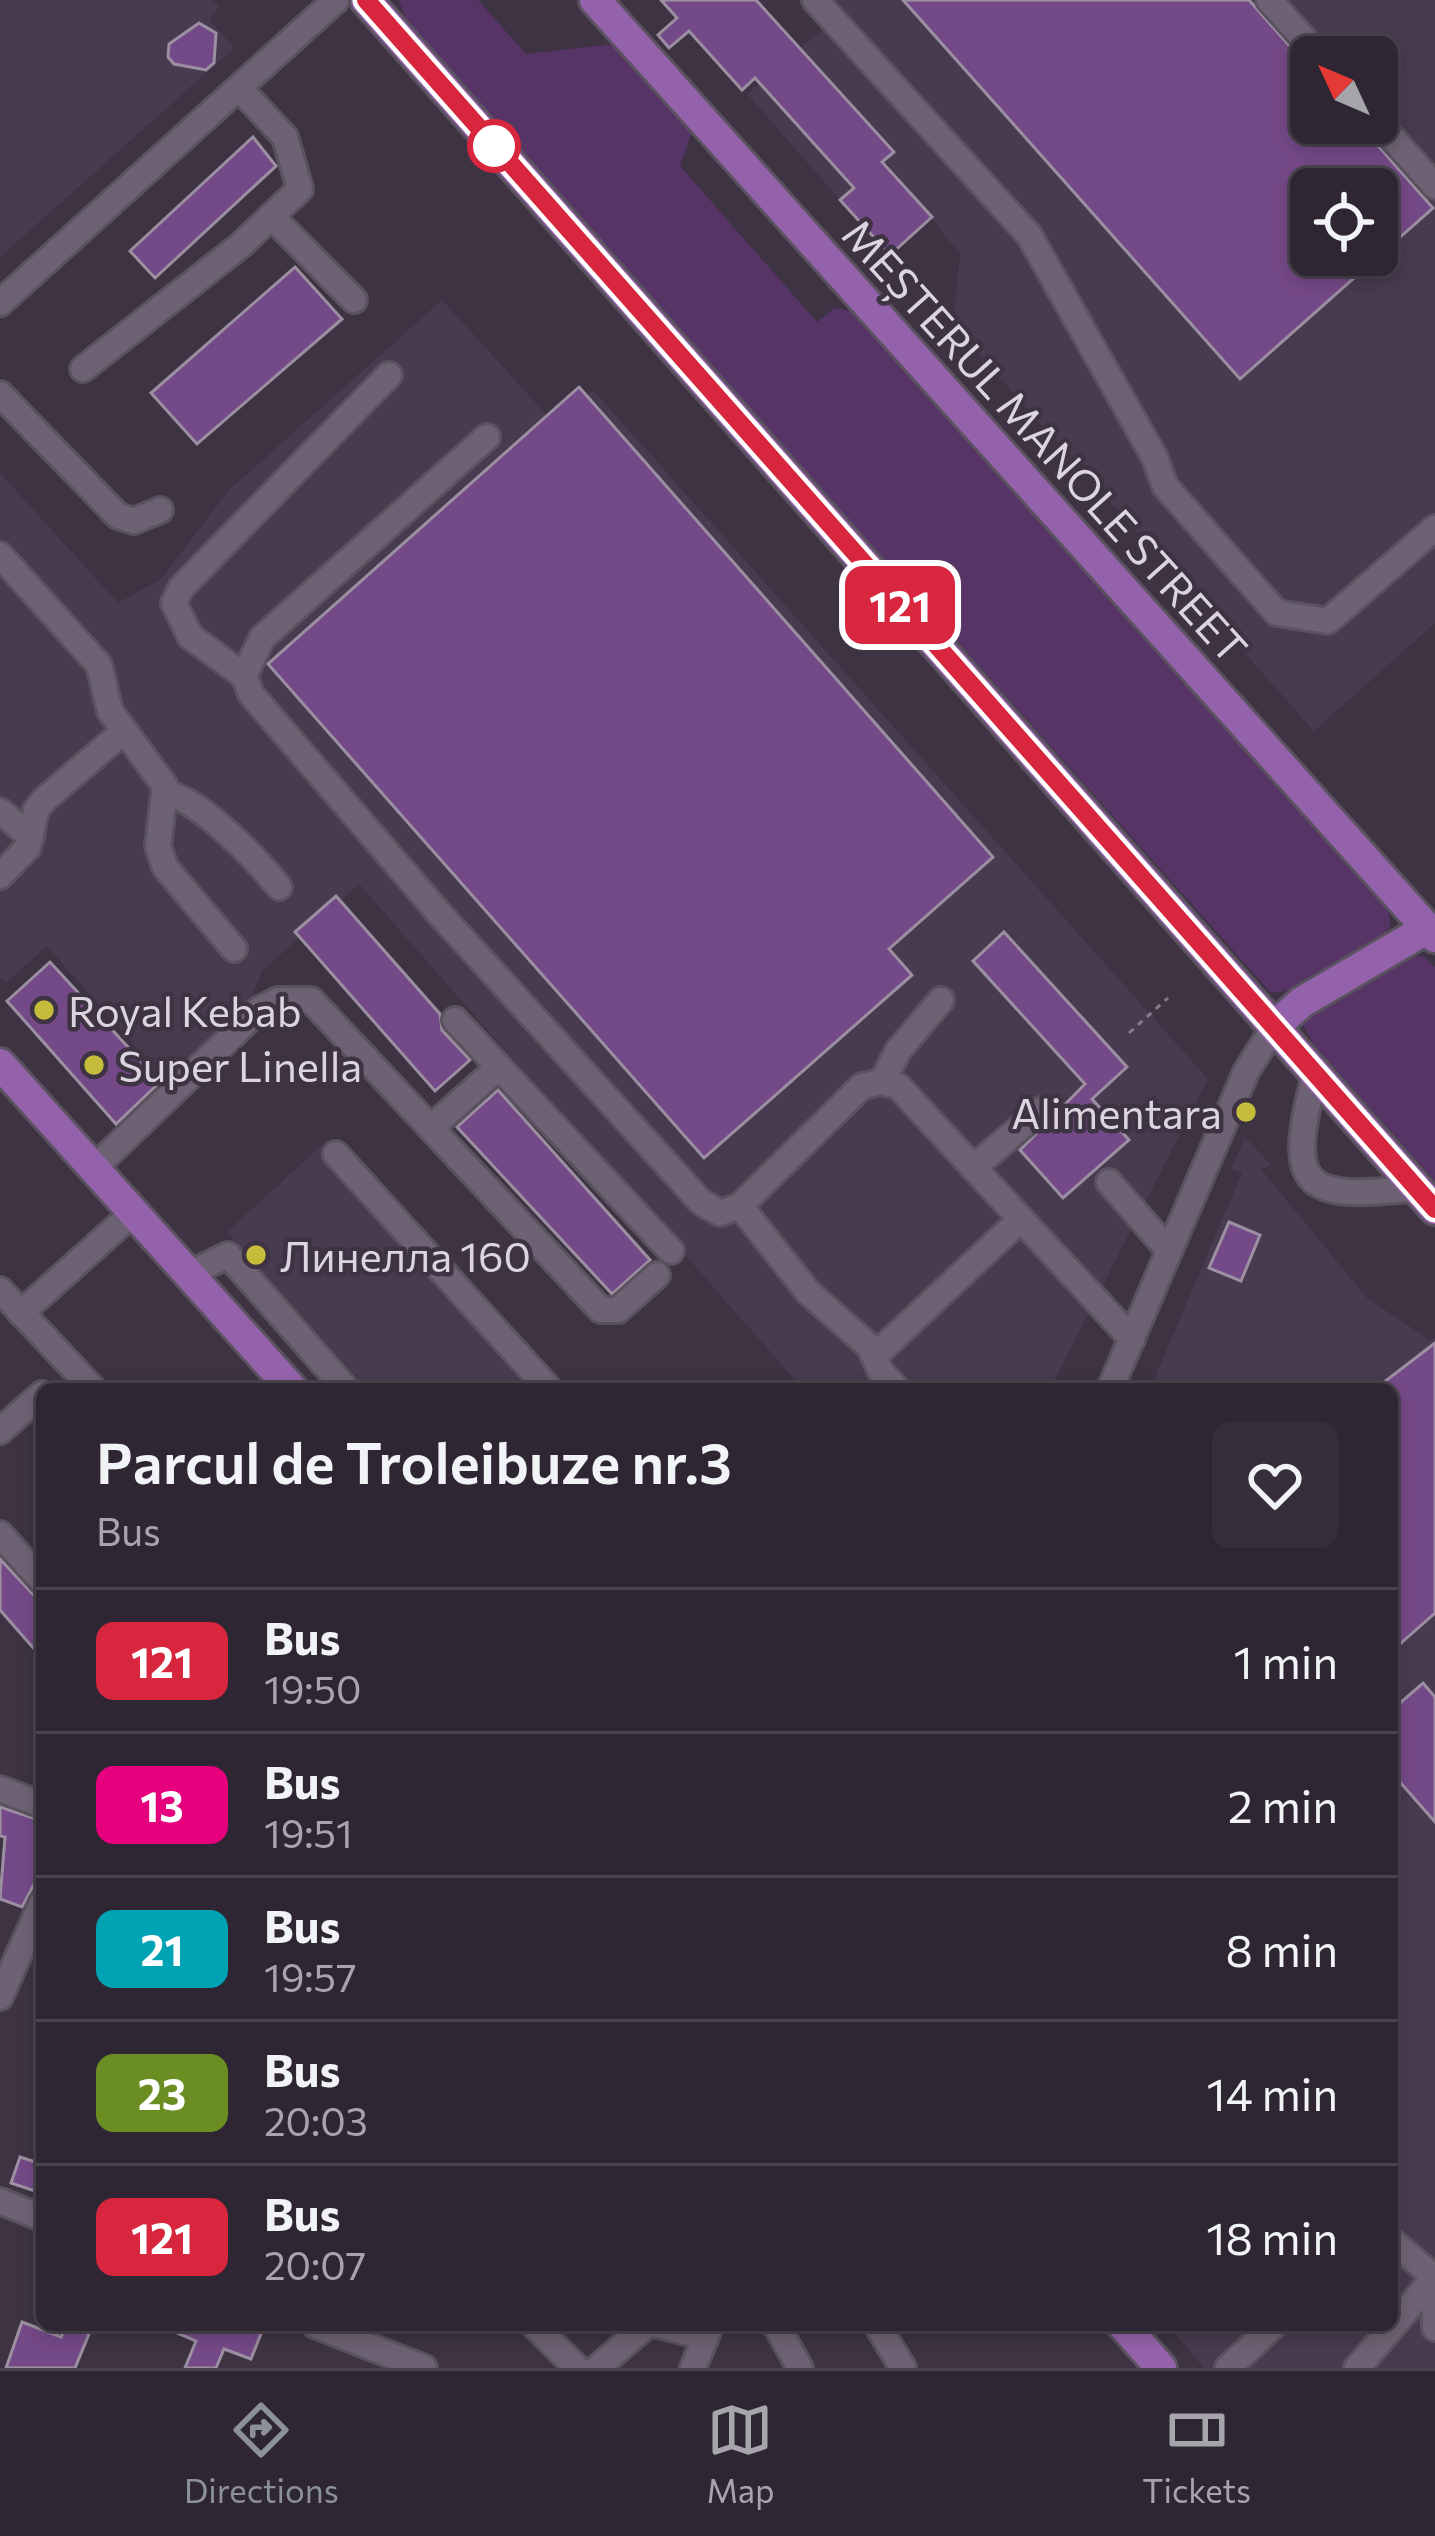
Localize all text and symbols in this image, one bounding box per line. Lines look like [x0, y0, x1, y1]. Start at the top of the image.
north arrow [1290, 36, 1398, 144]
map controls [1290, 36, 1398, 276]
unlabelled marker [469, 121, 519, 171]
button: locate [1290, 168, 1398, 276]
street label: MEȘTERUL MANOLE STREET [831, 207, 1259, 675]
line badge: 121 [831, 566, 969, 644]
text: 121 [869, 579, 931, 631]
place label: Royal Kebab [68, 984, 302, 1036]
marker: Royal Kebab [31, 997, 57, 1023]
place label: Super Linella [118, 1039, 362, 1091]
marker: Super Linella [81, 1052, 107, 1078]
place label: Alimentara [1011, 1086, 1222, 1138]
marker: Alimentara [1233, 1099, 1259, 1125]
place label: Линелла 160 [280, 1229, 531, 1281]
marker: Линелла 160 [243, 1242, 269, 1268]
button: heart [1212, 1422, 1338, 1548]
text: Parcul de Troleibuze nr.3 [96, 1426, 732, 1496]
text: Bus [96, 1506, 161, 1554]
text: Bus [264, 1609, 340, 1664]
text: 1 min [1234, 1633, 1338, 1688]
text: 121 [131, 1635, 193, 1687]
text: 19:50 [264, 1664, 361, 1712]
text: Bus [264, 1753, 340, 1808]
text: 2 min [1228, 1777, 1338, 1832]
text: 13 [140, 1779, 184, 1831]
text: 19:51 [264, 1808, 353, 1856]
text: Bus [264, 1897, 340, 1952]
text: 8 min [1225, 1921, 1338, 1976]
text: 21 [141, 1923, 183, 1975]
text: 19:57 [264, 1952, 357, 2000]
text: Bus [264, 2041, 340, 2096]
text: 14 min [1207, 2065, 1338, 2120]
text: 23 [138, 2067, 186, 2119]
text: 20:03 [264, 2096, 368, 2144]
text: Bus [264, 2185, 340, 2240]
text: 18 min [1206, 2209, 1338, 2264]
text: 121 [131, 2211, 193, 2263]
text: 20:07 [264, 2240, 366, 2288]
tab: Directions [184, 2397, 339, 2510]
tab: Map [706, 2397, 775, 2510]
tab: Tickets [1142, 2397, 1251, 2510]

